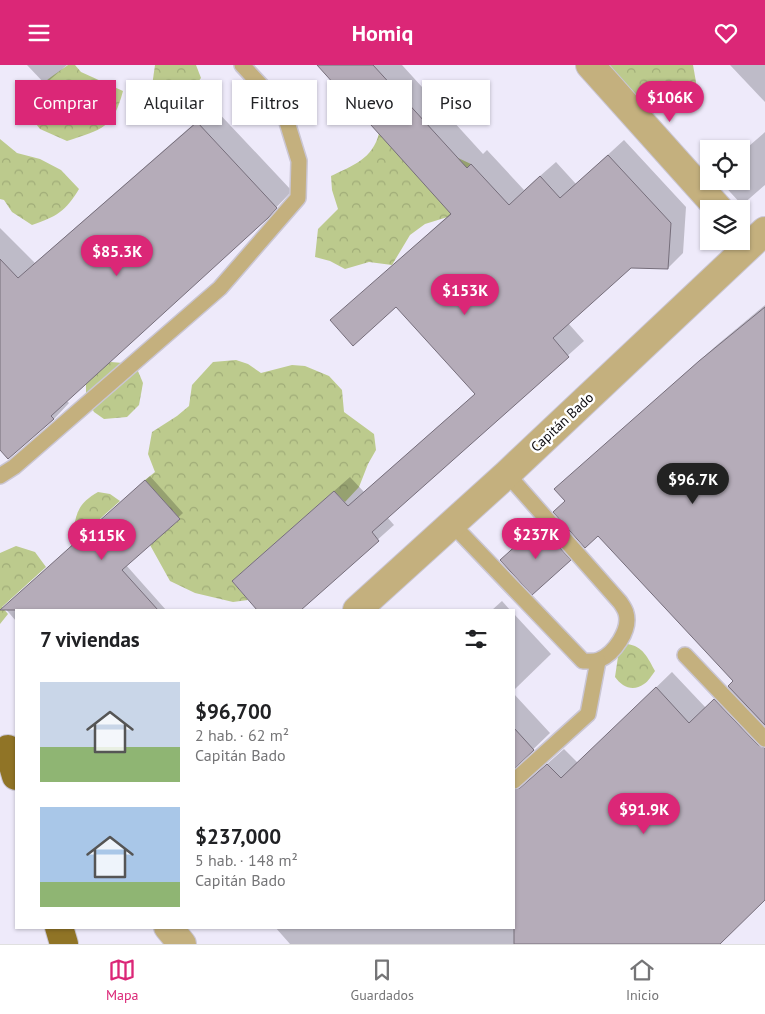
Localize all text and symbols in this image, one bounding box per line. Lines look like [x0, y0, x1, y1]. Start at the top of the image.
icon: menu [25, 19, 53, 47]
text: Homiq [352, 19, 413, 47]
icon: heart [712, 19, 740, 47]
chip: Comprar [15, 80, 116, 125]
chip: Alquilar [126, 80, 222, 125]
chip: Filtros [232, 80, 317, 125]
chip: Nuevo [327, 80, 412, 125]
chip: Piso [422, 80, 490, 125]
pin: $106K [635, 80, 705, 123]
text: $106K [647, 87, 693, 107]
map controls [700, 140, 750, 250]
button: locate [700, 140, 750, 190]
button: layers [700, 200, 750, 250]
pin: $85.3K [76, 235, 158, 277]
text: $85.3K [92, 241, 142, 261]
pin: $153K [430, 273, 500, 316]
text: $153K [442, 280, 488, 300]
street label: Capitán Bado [527, 388, 597, 456]
pin: $96.7K [652, 463, 734, 505]
text: $96.7K [668, 469, 718, 489]
pin: $237K [501, 517, 571, 560]
pin: $115K [67, 519, 137, 561]
text: $237K [513, 524, 559, 544]
text: $115K [79, 525, 125, 545]
icon: filters [462, 625, 490, 653]
text: 7 viviendas [40, 626, 140, 653]
text: $96,700 [195, 698, 272, 725]
icon: home [80, 702, 140, 762]
text: 2 hab. · 62 m² [195, 725, 289, 745]
text: Capitán Bado [195, 745, 286, 765]
pin: $91.9K [603, 793, 685, 835]
text: $91.9K [619, 799, 669, 819]
text: $237,000 [195, 823, 281, 850]
icon: home [80, 827, 140, 887]
text: 5 hab. · 148 m² [195, 850, 298, 870]
text: Capitán Bado [195, 870, 286, 890]
tab: Mapa [106, 956, 139, 1004]
tab: Guardados [351, 956, 414, 1004]
tab: Inicio [626, 956, 659, 1004]

